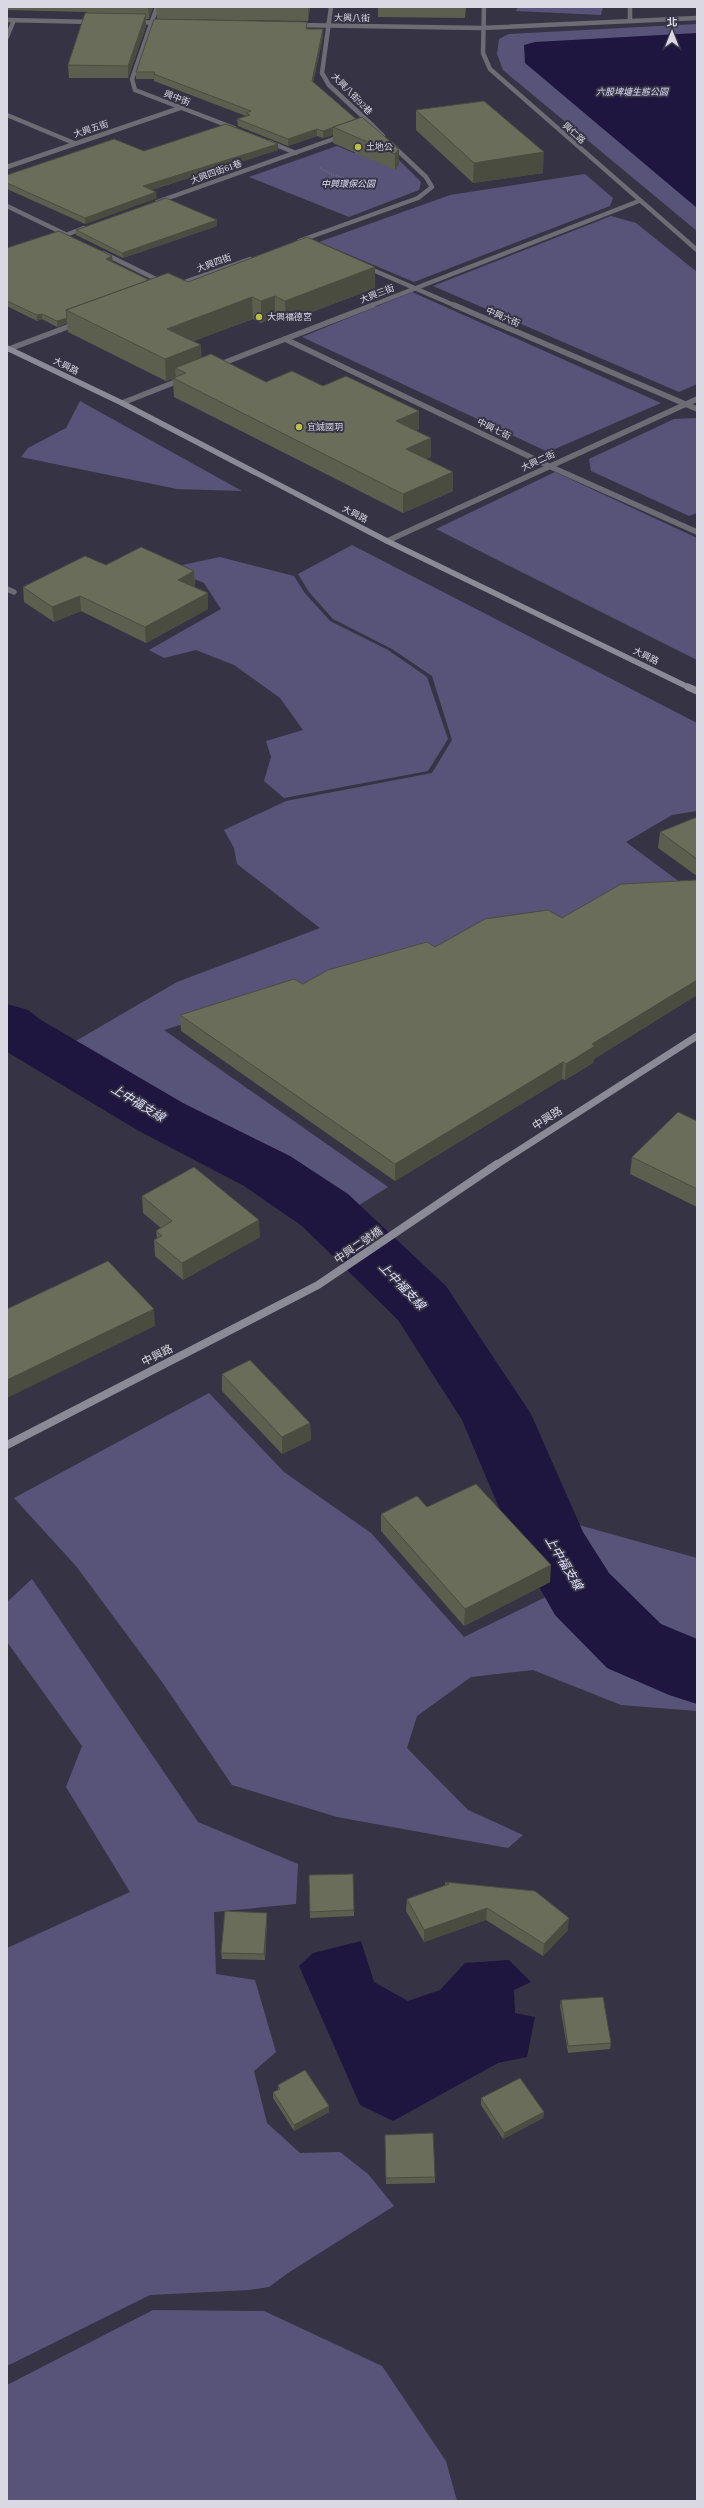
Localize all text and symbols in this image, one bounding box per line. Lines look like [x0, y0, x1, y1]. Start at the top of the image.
north arrow [652, 12, 692, 52]
street label: 大興八街 [334, 13, 370, 23]
text: 北 [667, 16, 678, 28]
street label: 大興八街92巷 [330, 71, 374, 117]
park label: 六股埤塘生態公園 [596, 87, 670, 97]
street label: 興中街 [163, 88, 191, 108]
street label: 大興五街 [72, 119, 110, 139]
street label: 興仁路 [561, 120, 587, 146]
marker: 土地公 [353, 142, 363, 152]
place label: 土地公 [366, 142, 393, 152]
street label: 大興四街61巷 [189, 158, 243, 186]
park label: 中興環保公園 [321, 179, 377, 189]
street label: 大興四街 [195, 252, 233, 274]
street label: 大興三街 [358, 283, 396, 305]
street label: 中興六街 [484, 305, 522, 329]
place label: 大興福德宮 [267, 311, 312, 322]
marker: 大興福德宮 [254, 312, 264, 322]
street label: 大興路 [52, 356, 80, 376]
street label: 中興七街 [476, 417, 512, 441]
marker: 宜誠國玥 [294, 422, 304, 432]
place label: 宜誠國玥 [307, 422, 343, 432]
street label: 大興二街 [520, 449, 556, 473]
street label: 大興路 [341, 503, 369, 525]
street label: 大興路 [632, 646, 660, 666]
water label: 上中福支線 [109, 1082, 169, 1125]
street label: 中興路 [530, 1104, 564, 1132]
street label: 中興二號橋 [332, 1225, 384, 1265]
water label: 上中福支線 [376, 1260, 429, 1314]
street label: 中興路 [140, 1342, 174, 1368]
water label: 上中福支線 [543, 1534, 586, 1594]

